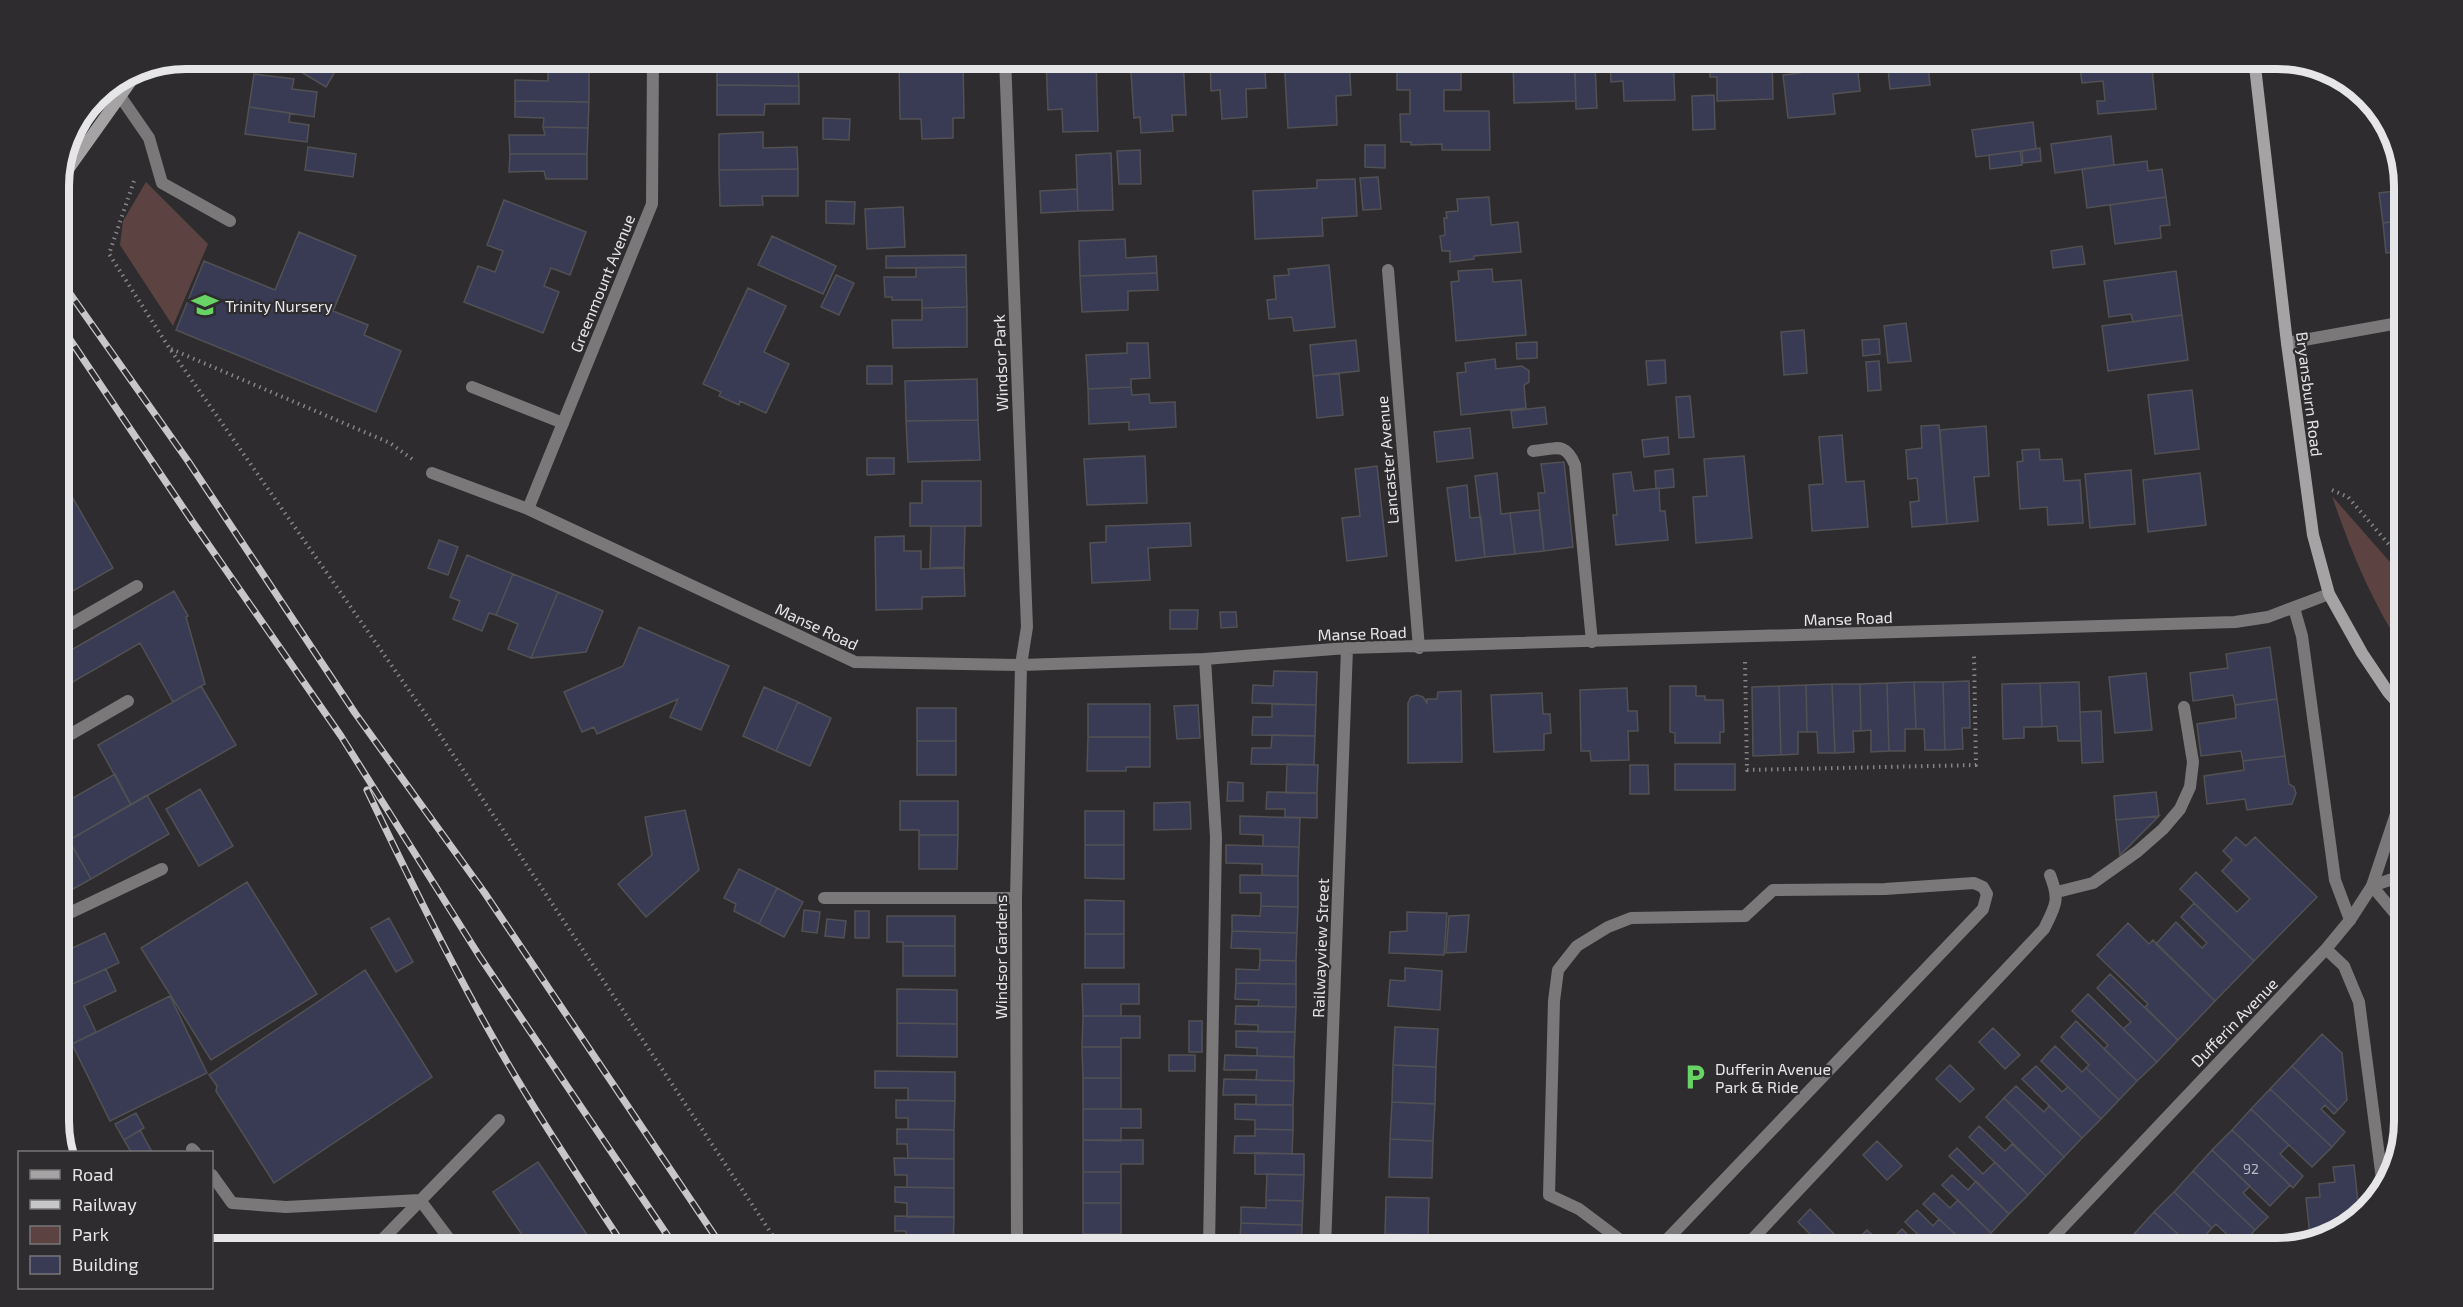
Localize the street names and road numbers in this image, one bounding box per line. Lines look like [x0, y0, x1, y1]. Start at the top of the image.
street label: Greenmount Avenue [566, 211, 638, 355]
street label: Windsor Park [989, 314, 1011, 412]
street label: Bryansburn Road [2293, 331, 2327, 457]
street label: Lancaster Avenue [1372, 395, 1402, 525]
street label: Manse Road [773, 599, 861, 653]
street label: Manse Road [1803, 607, 1893, 629]
street label: Manse Road [1317, 622, 1407, 644]
street label: Railwayview Street [1308, 878, 1332, 1018]
street label: Windsor Gardens [991, 895, 1010, 1019]
street label: Dufferin Avenue [2187, 974, 2281, 1070]

